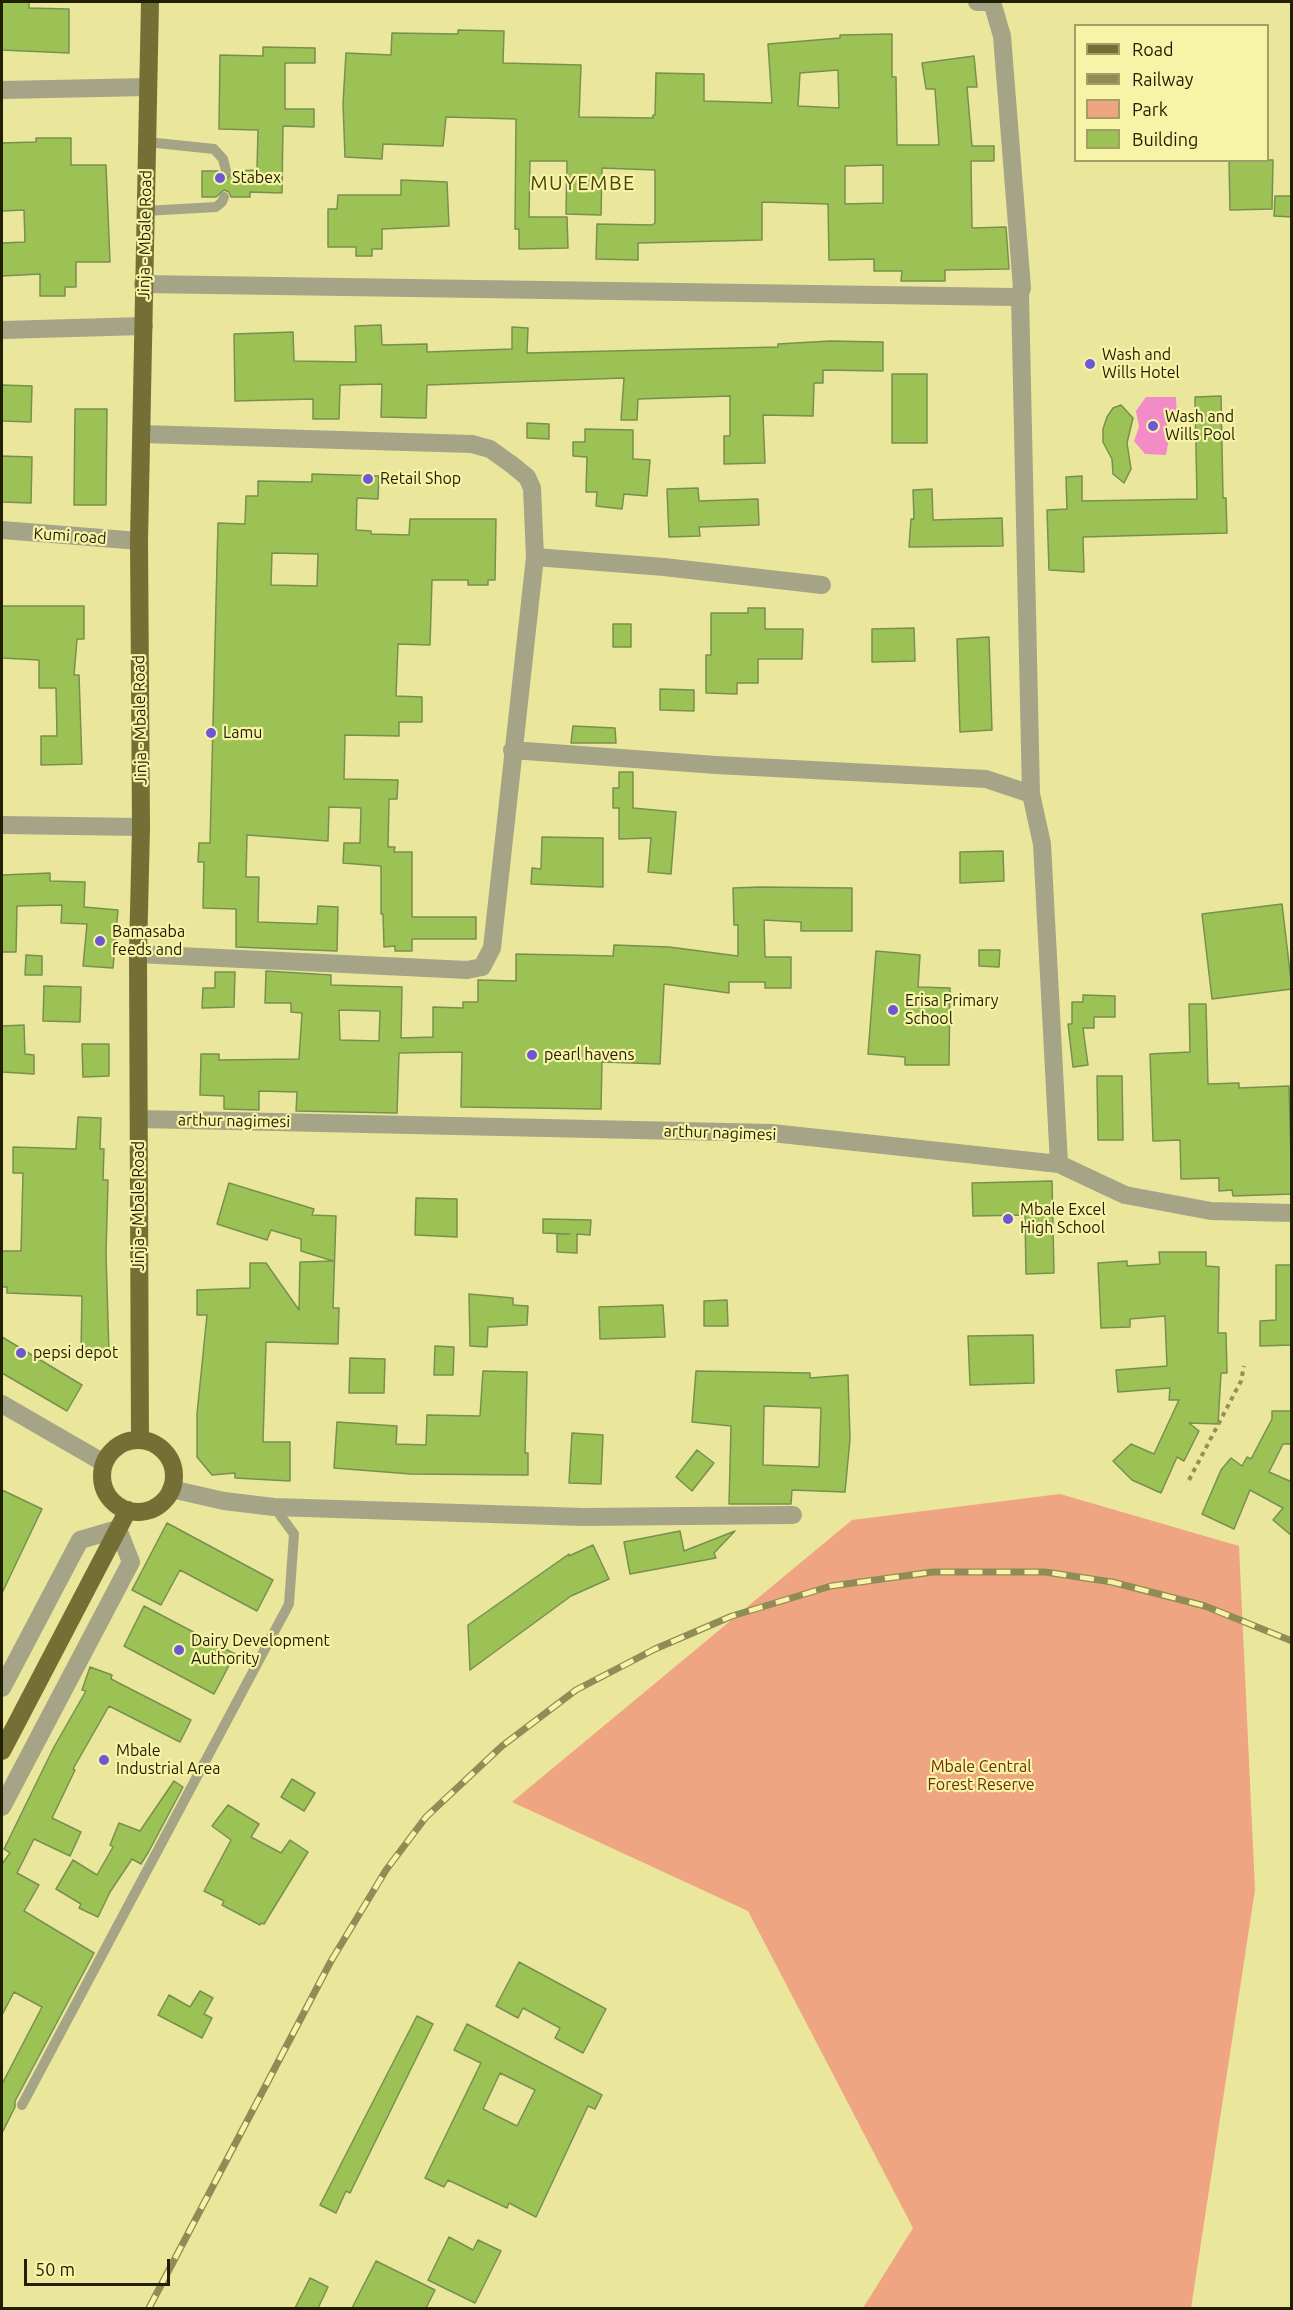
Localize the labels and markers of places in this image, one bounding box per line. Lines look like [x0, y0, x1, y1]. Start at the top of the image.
place label: Stabex [232, 168, 281, 188]
marker: Stabex [213, 171, 227, 185]
place label: Wash and Wills Hotel [1102, 345, 1180, 383]
marker: Wash and Wills Hotel [1083, 357, 1097, 371]
place label: Wash and Wills Pool [1165, 407, 1235, 445]
marker: Wash and Wills Pool [1146, 419, 1160, 433]
place label: Retail Shop [380, 469, 461, 489]
marker: Retail Shop [361, 472, 375, 486]
place label: Lamu [223, 723, 262, 743]
marker: Lamu [204, 726, 218, 740]
place label: Bamasaba feeds and [112, 922, 185, 960]
marker: Bamasaba feeds and [93, 934, 107, 948]
place label: Erisa Primary School [905, 991, 998, 1029]
marker: Erisa Primary School [886, 1003, 900, 1017]
place label: pearl havens [544, 1045, 634, 1065]
marker: pearl havens [525, 1048, 539, 1062]
place label: Mbale Excel High School [1020, 1200, 1106, 1238]
marker: Mbale Excel High School [1001, 1212, 1015, 1226]
place label: pepsi depot [33, 1343, 118, 1363]
marker: pepsi depot [14, 1346, 28, 1360]
place label: Dairy Development Authority [191, 1631, 330, 1669]
marker: Dairy Development Authority [172, 1643, 186, 1657]
place label: Mbale Industrial Area [116, 1741, 220, 1779]
marker: Mbale Industrial Area [97, 1753, 111, 1767]

